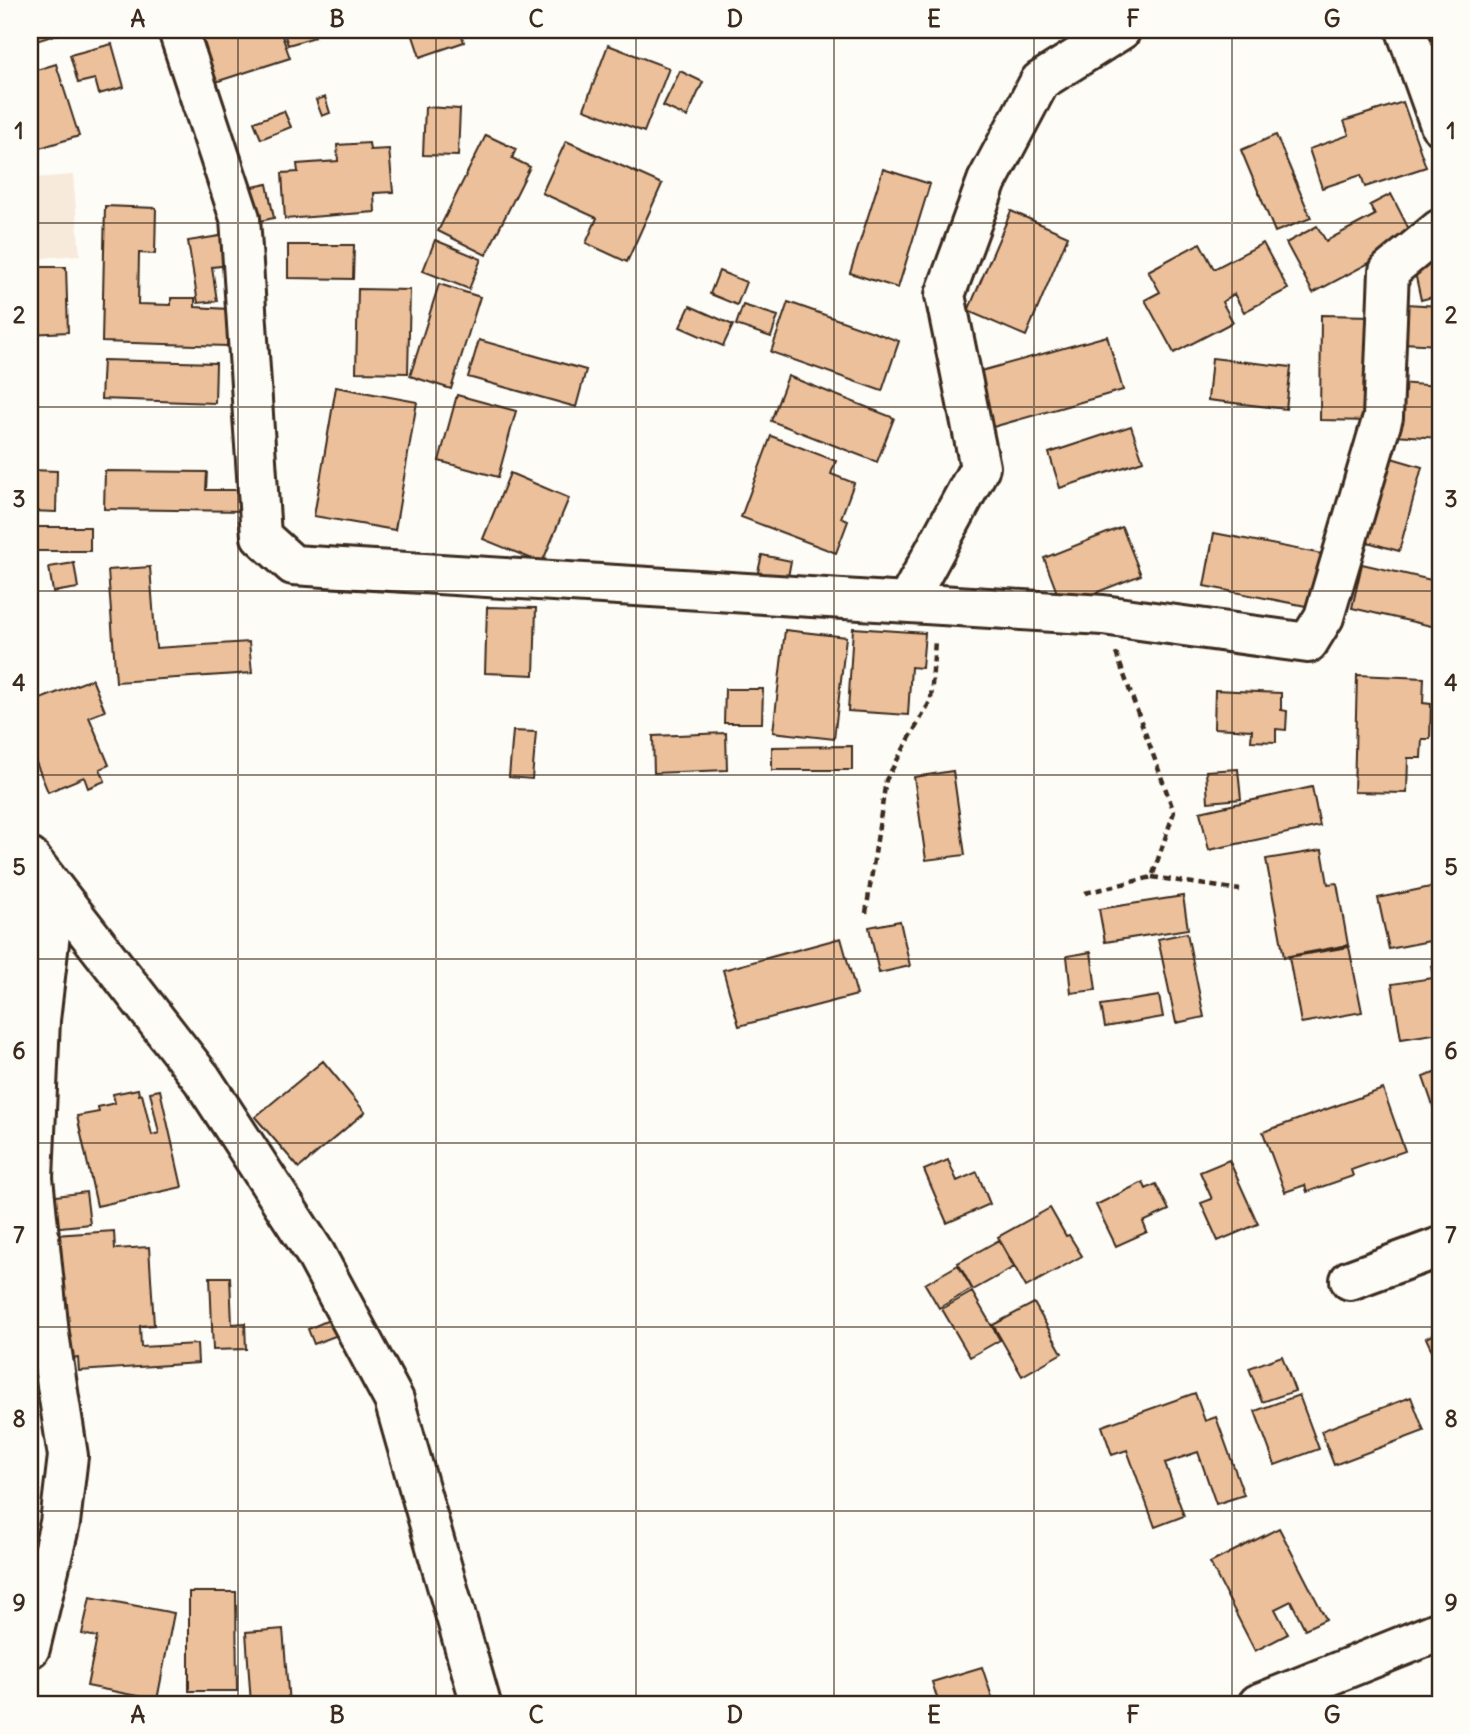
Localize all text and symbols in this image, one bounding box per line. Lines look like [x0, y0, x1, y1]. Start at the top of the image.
text: A [131, 4, 146, 33]
text: B [329, 4, 345, 33]
text: C [528, 4, 544, 33]
text: D [727, 4, 743, 33]
text: E [927, 4, 941, 33]
text: F [1126, 4, 1140, 33]
text: G [1324, 4, 1340, 33]
text: 1 [14, 116, 24, 145]
text: 1 [1446, 116, 1456, 145]
text: 2 [13, 300, 26, 329]
text: 2 [1445, 300, 1458, 329]
text: 3 [12, 484, 26, 513]
text: 3 [1444, 484, 1458, 513]
text: 4 [12, 668, 26, 697]
text: 4 [1444, 668, 1458, 697]
text: 5 [12, 852, 26, 881]
text: 5 [1444, 852, 1458, 881]
text: 6 [12, 1036, 26, 1065]
text: 6 [1444, 1036, 1458, 1065]
text: 7 [13, 1220, 25, 1249]
text: 7 [1445, 1220, 1457, 1249]
text: 8 [12, 1404, 26, 1433]
text: 8 [1444, 1404, 1458, 1433]
text: 9 [12, 1588, 26, 1617]
text: 9 [1444, 1588, 1458, 1617]
text: A [131, 1700, 146, 1729]
text: B [329, 1700, 345, 1729]
text: C [528, 1700, 544, 1729]
text: D [727, 1700, 743, 1729]
text: E [927, 1700, 941, 1729]
text: F [1126, 1700, 1140, 1729]
text: G [1324, 1700, 1340, 1729]

